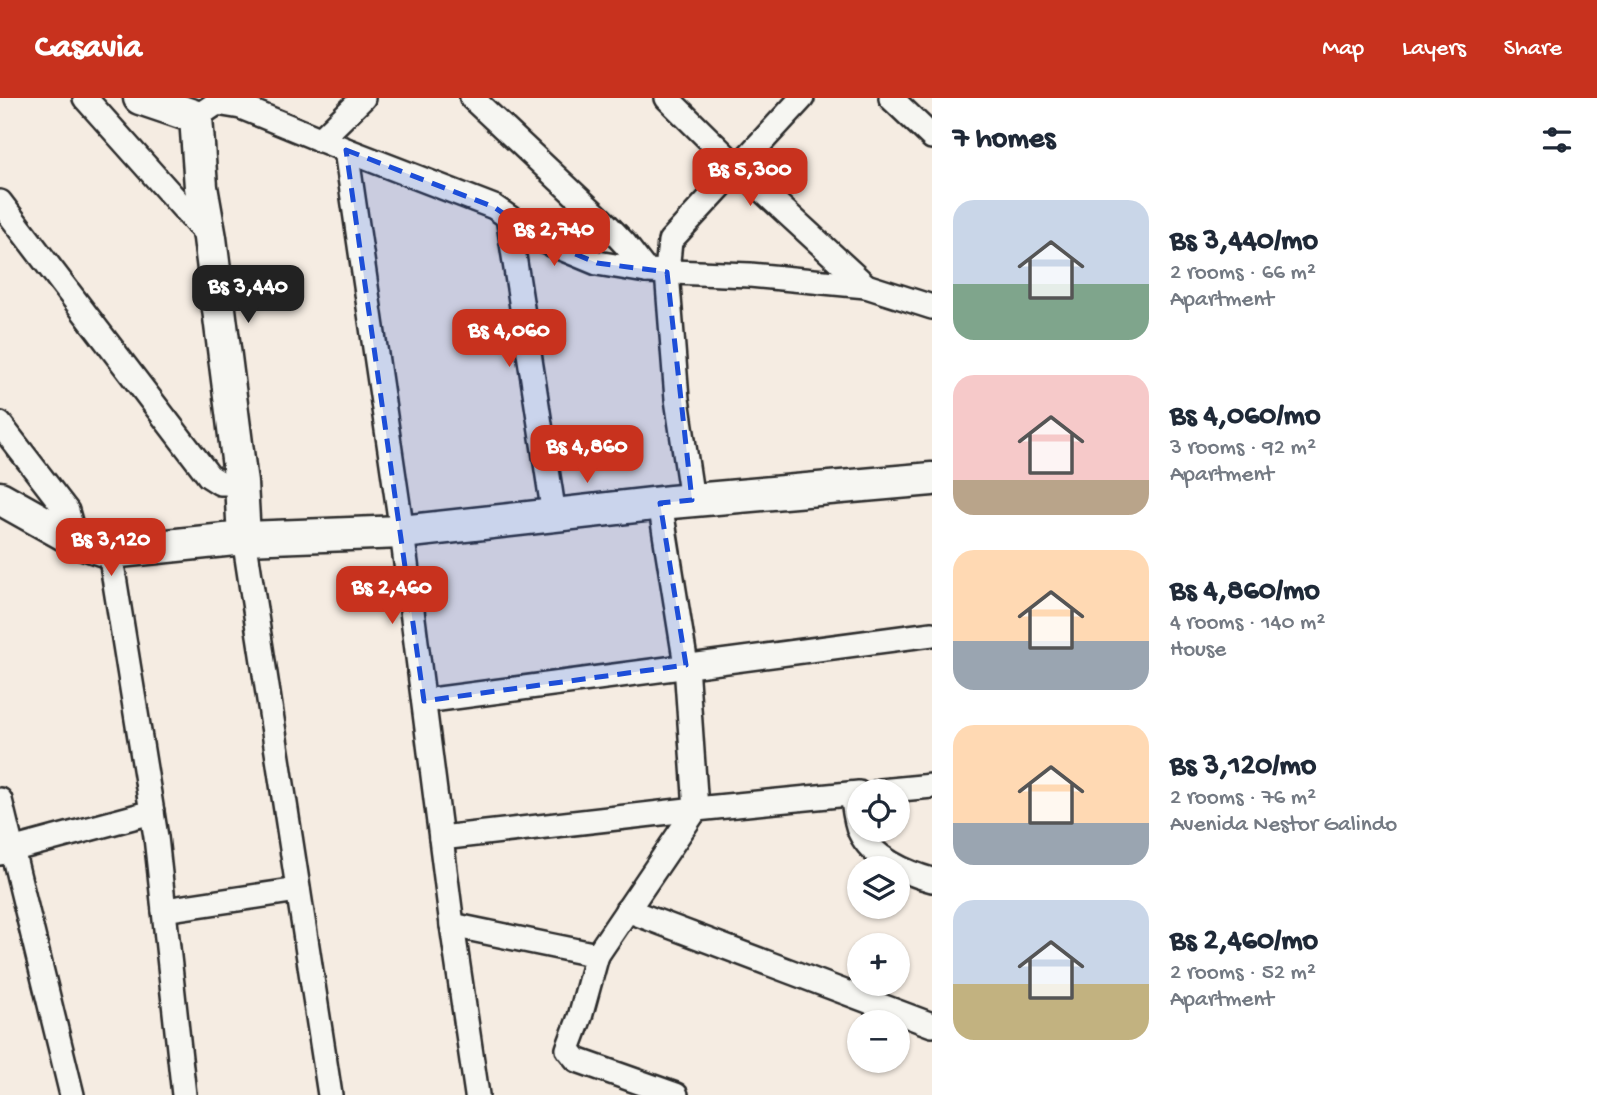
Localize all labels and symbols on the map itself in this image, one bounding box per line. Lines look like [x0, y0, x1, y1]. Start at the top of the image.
pin: Bs 5,300 [678, 148, 822, 208]
pin: Bs 2,740 [482, 208, 626, 268]
pin: Bs 3,440 [176, 266, 320, 325]
pin: Bs 4,060 [437, 310, 581, 369]
pin: Bs 4,860 [515, 426, 659, 485]
pin: Bs 3,120 [39, 518, 183, 578]
pin: Bs 2,460 [320, 566, 464, 626]

